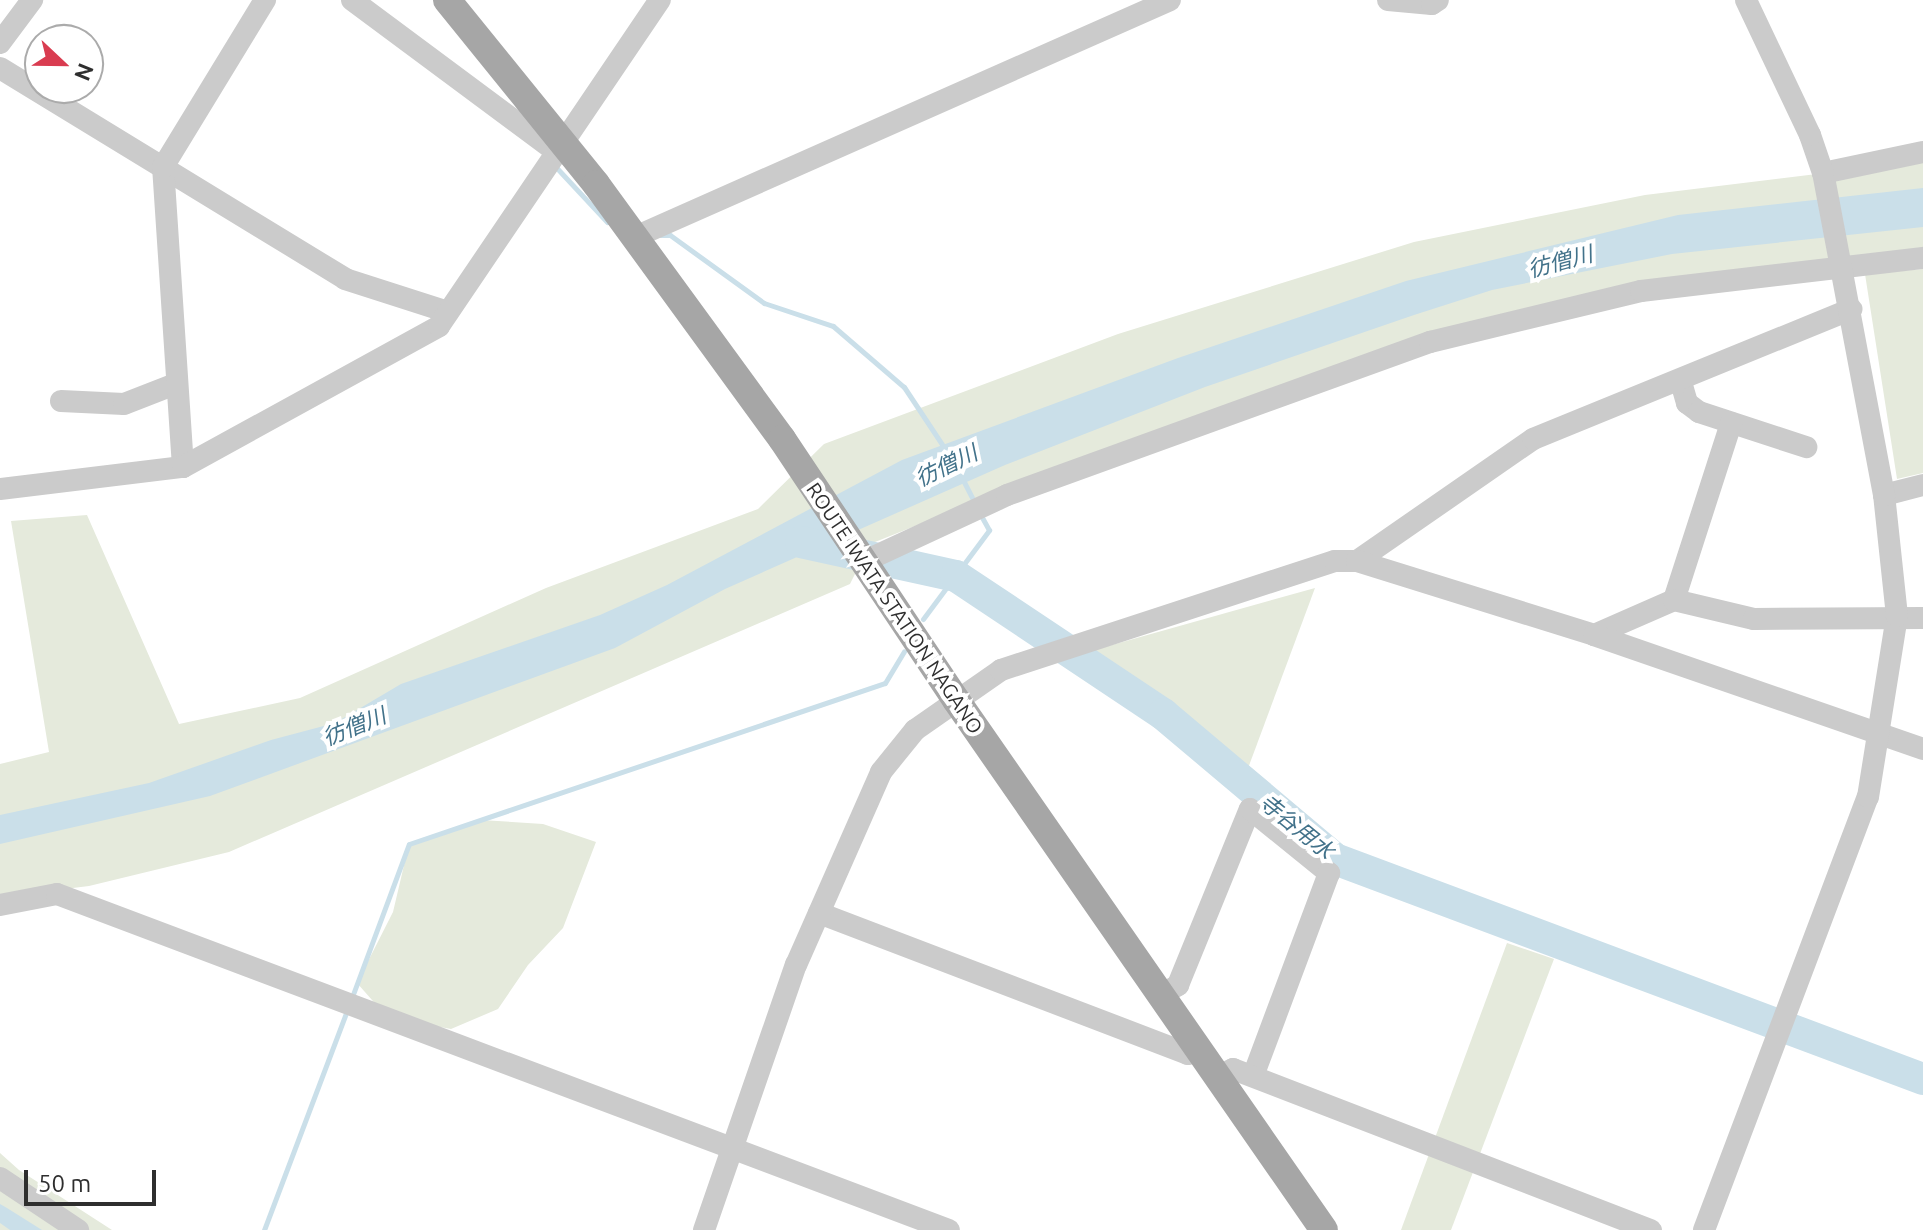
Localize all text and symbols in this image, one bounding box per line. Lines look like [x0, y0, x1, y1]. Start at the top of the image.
north arrow [24, 24, 104, 104]
text: N [70, 60, 100, 85]
water label: 彷僧川 [1525, 240, 1595, 282]
water label: 彷僧川 [911, 439, 981, 491]
street label: ROUTE IWATA STATION NAGANO [802, 478, 988, 738]
water label: 彷僧川 [318, 701, 390, 751]
water label: 寺谷用水 [1254, 788, 1340, 864]
scale bar [28, 1154, 160, 1204]
text: 50 m [38, 1170, 91, 1197]

